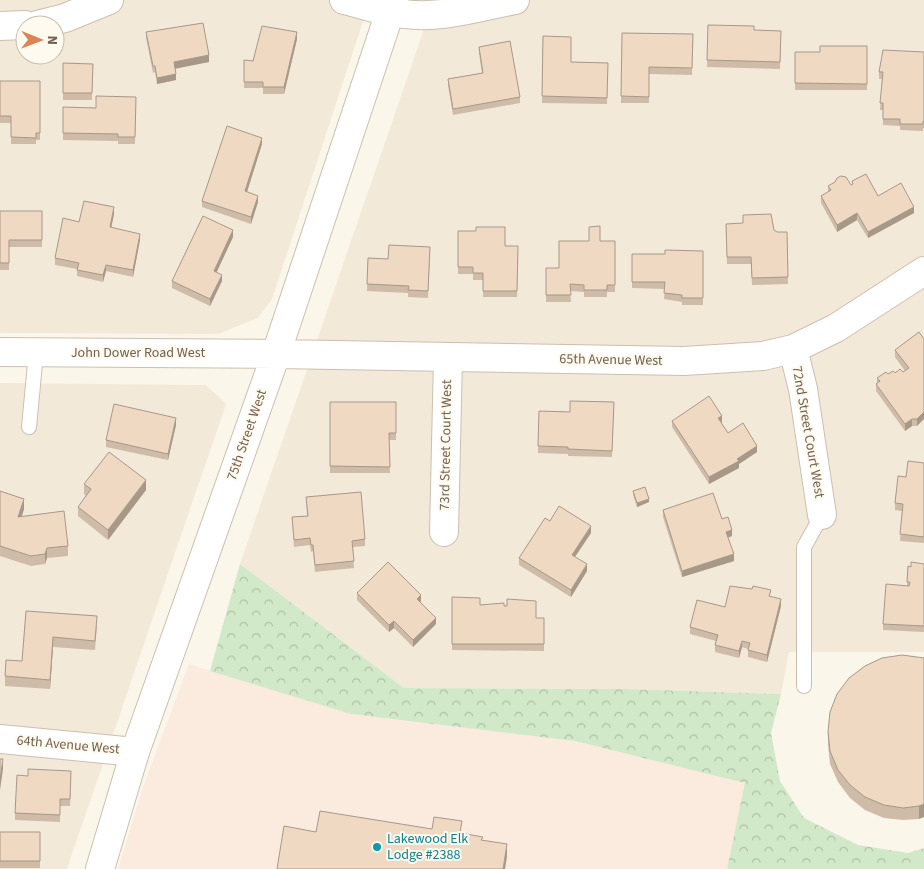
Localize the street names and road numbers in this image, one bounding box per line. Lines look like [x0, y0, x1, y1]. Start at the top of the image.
street label: John Dower Road West [71, 343, 205, 363]
street label: 65th Avenue West [559, 349, 663, 371]
street label: 72nd Street Court West [787, 364, 830, 500]
street label: 73rd Street Court West [435, 379, 457, 511]
street label: 75th Street West [222, 386, 272, 483]
street label: 64th Avenue West [16, 731, 121, 759]

